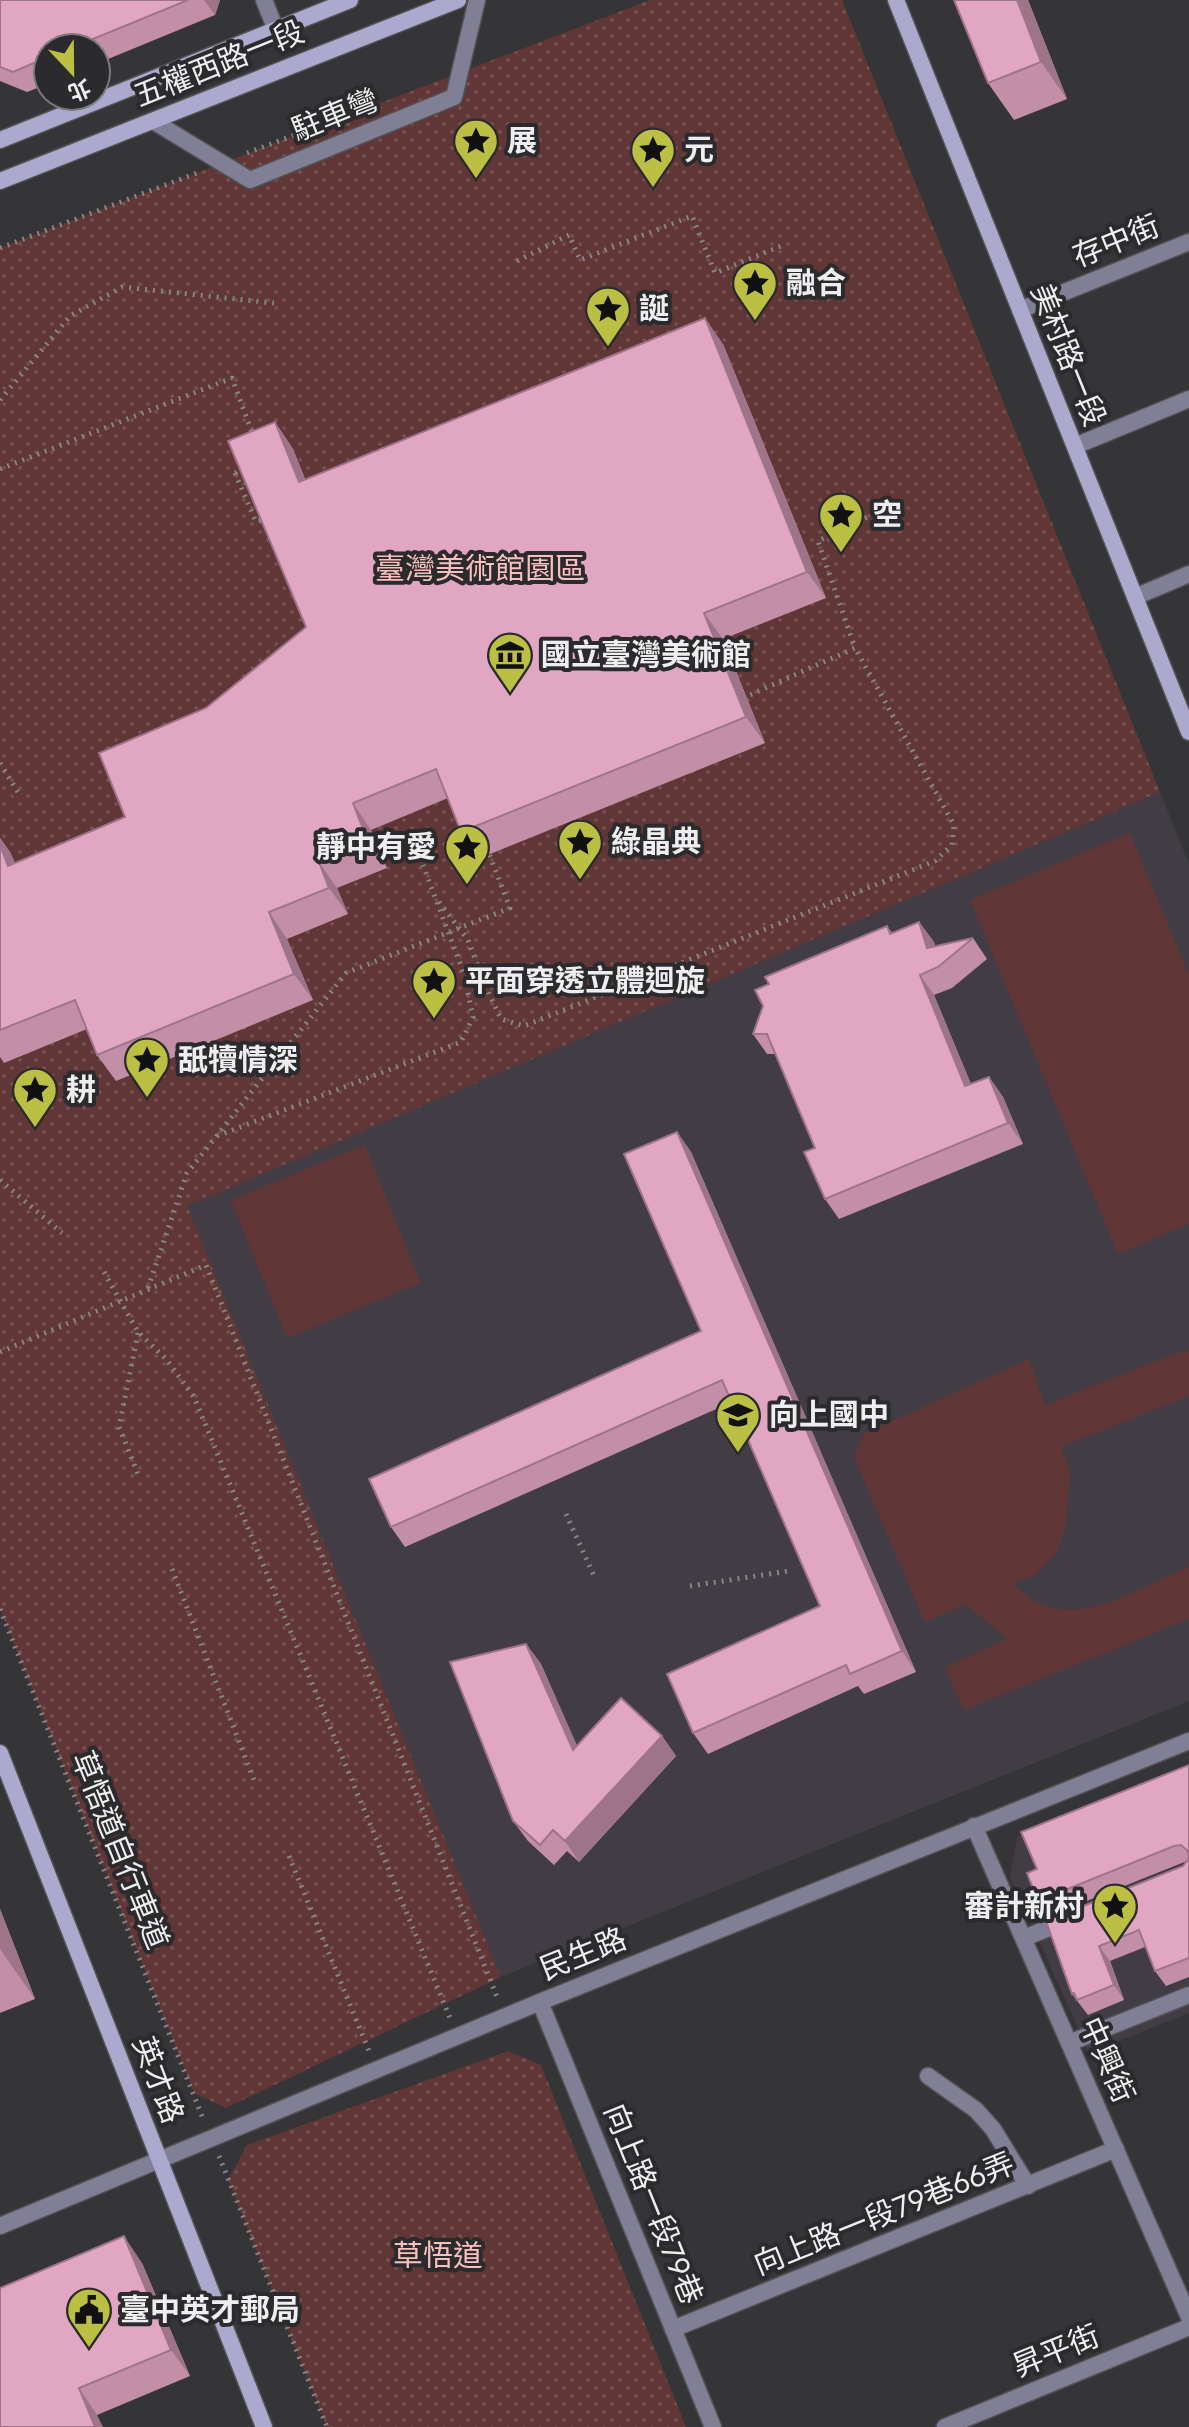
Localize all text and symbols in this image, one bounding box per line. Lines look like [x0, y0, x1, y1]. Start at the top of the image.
street label: 五權西路一段 [127, 10, 310, 117]
north arrow [32, 32, 112, 112]
text: 北 [63, 72, 96, 110]
street label: 駐車彎 [285, 78, 385, 151]
place icon: 展 [452, 117, 500, 180]
place label: 展 [507, 119, 537, 162]
place icon: 元 [629, 126, 677, 189]
place label: 元 [684, 128, 714, 171]
street label: 存中街 [1066, 204, 1166, 277]
place icon: 融合 [731, 259, 779, 322]
place label: 融合 [786, 261, 846, 304]
street label: 美村路一段 [1020, 277, 1116, 432]
place icon: 誕 [584, 285, 632, 348]
place label: 誕 [639, 287, 669, 330]
place icon: 空 [817, 491, 865, 554]
place label: 空 [872, 493, 902, 536]
park label: 臺灣美術館園區 [375, 547, 585, 590]
museum icon: 國立臺灣美術館 [486, 631, 534, 694]
place label: 國立臺灣美術館 [541, 633, 751, 676]
place icon: 綠晶典 [556, 818, 604, 881]
place label: 綠晶典 [611, 820, 701, 863]
place icon: 靜中有愛 [443, 823, 491, 886]
place label: 靜中有愛 [316, 825, 436, 868]
place icon: 平面穿透立體迴旋 [410, 957, 458, 1020]
place label: 平面穿透立體迴旋 [465, 959, 705, 1002]
place icon: 舐犢情深 [123, 1036, 171, 1099]
place label: 舐犢情深 [178, 1038, 298, 1081]
place icon: 耕 [11, 1066, 59, 1129]
place label: 耕 [66, 1068, 96, 1111]
school or university icon: 向上國中 [714, 1391, 762, 1454]
place label: 向上國中 [769, 1393, 889, 1436]
street label: 草悟道自行車道 [61, 1744, 180, 1955]
place icon: 審計新村 [1091, 1882, 1139, 1945]
place label: 審計新村 [964, 1884, 1084, 1927]
street label: 民生路 [533, 1917, 633, 1990]
street label: 中興街 [1070, 2010, 1145, 2110]
street label: 英才路 [122, 2030, 195, 2130]
street label: 向上路一段79巷 [594, 2097, 713, 2311]
street label: 向上路一段79巷66弄 [747, 2142, 1021, 2285]
park label: 草悟道 [393, 2234, 483, 2277]
public building icon: 臺中英才郵局 [65, 2286, 113, 2349]
place label: 臺中英才郵局 [120, 2288, 300, 2331]
street label: 昇平街 [1006, 2314, 1106, 2387]

